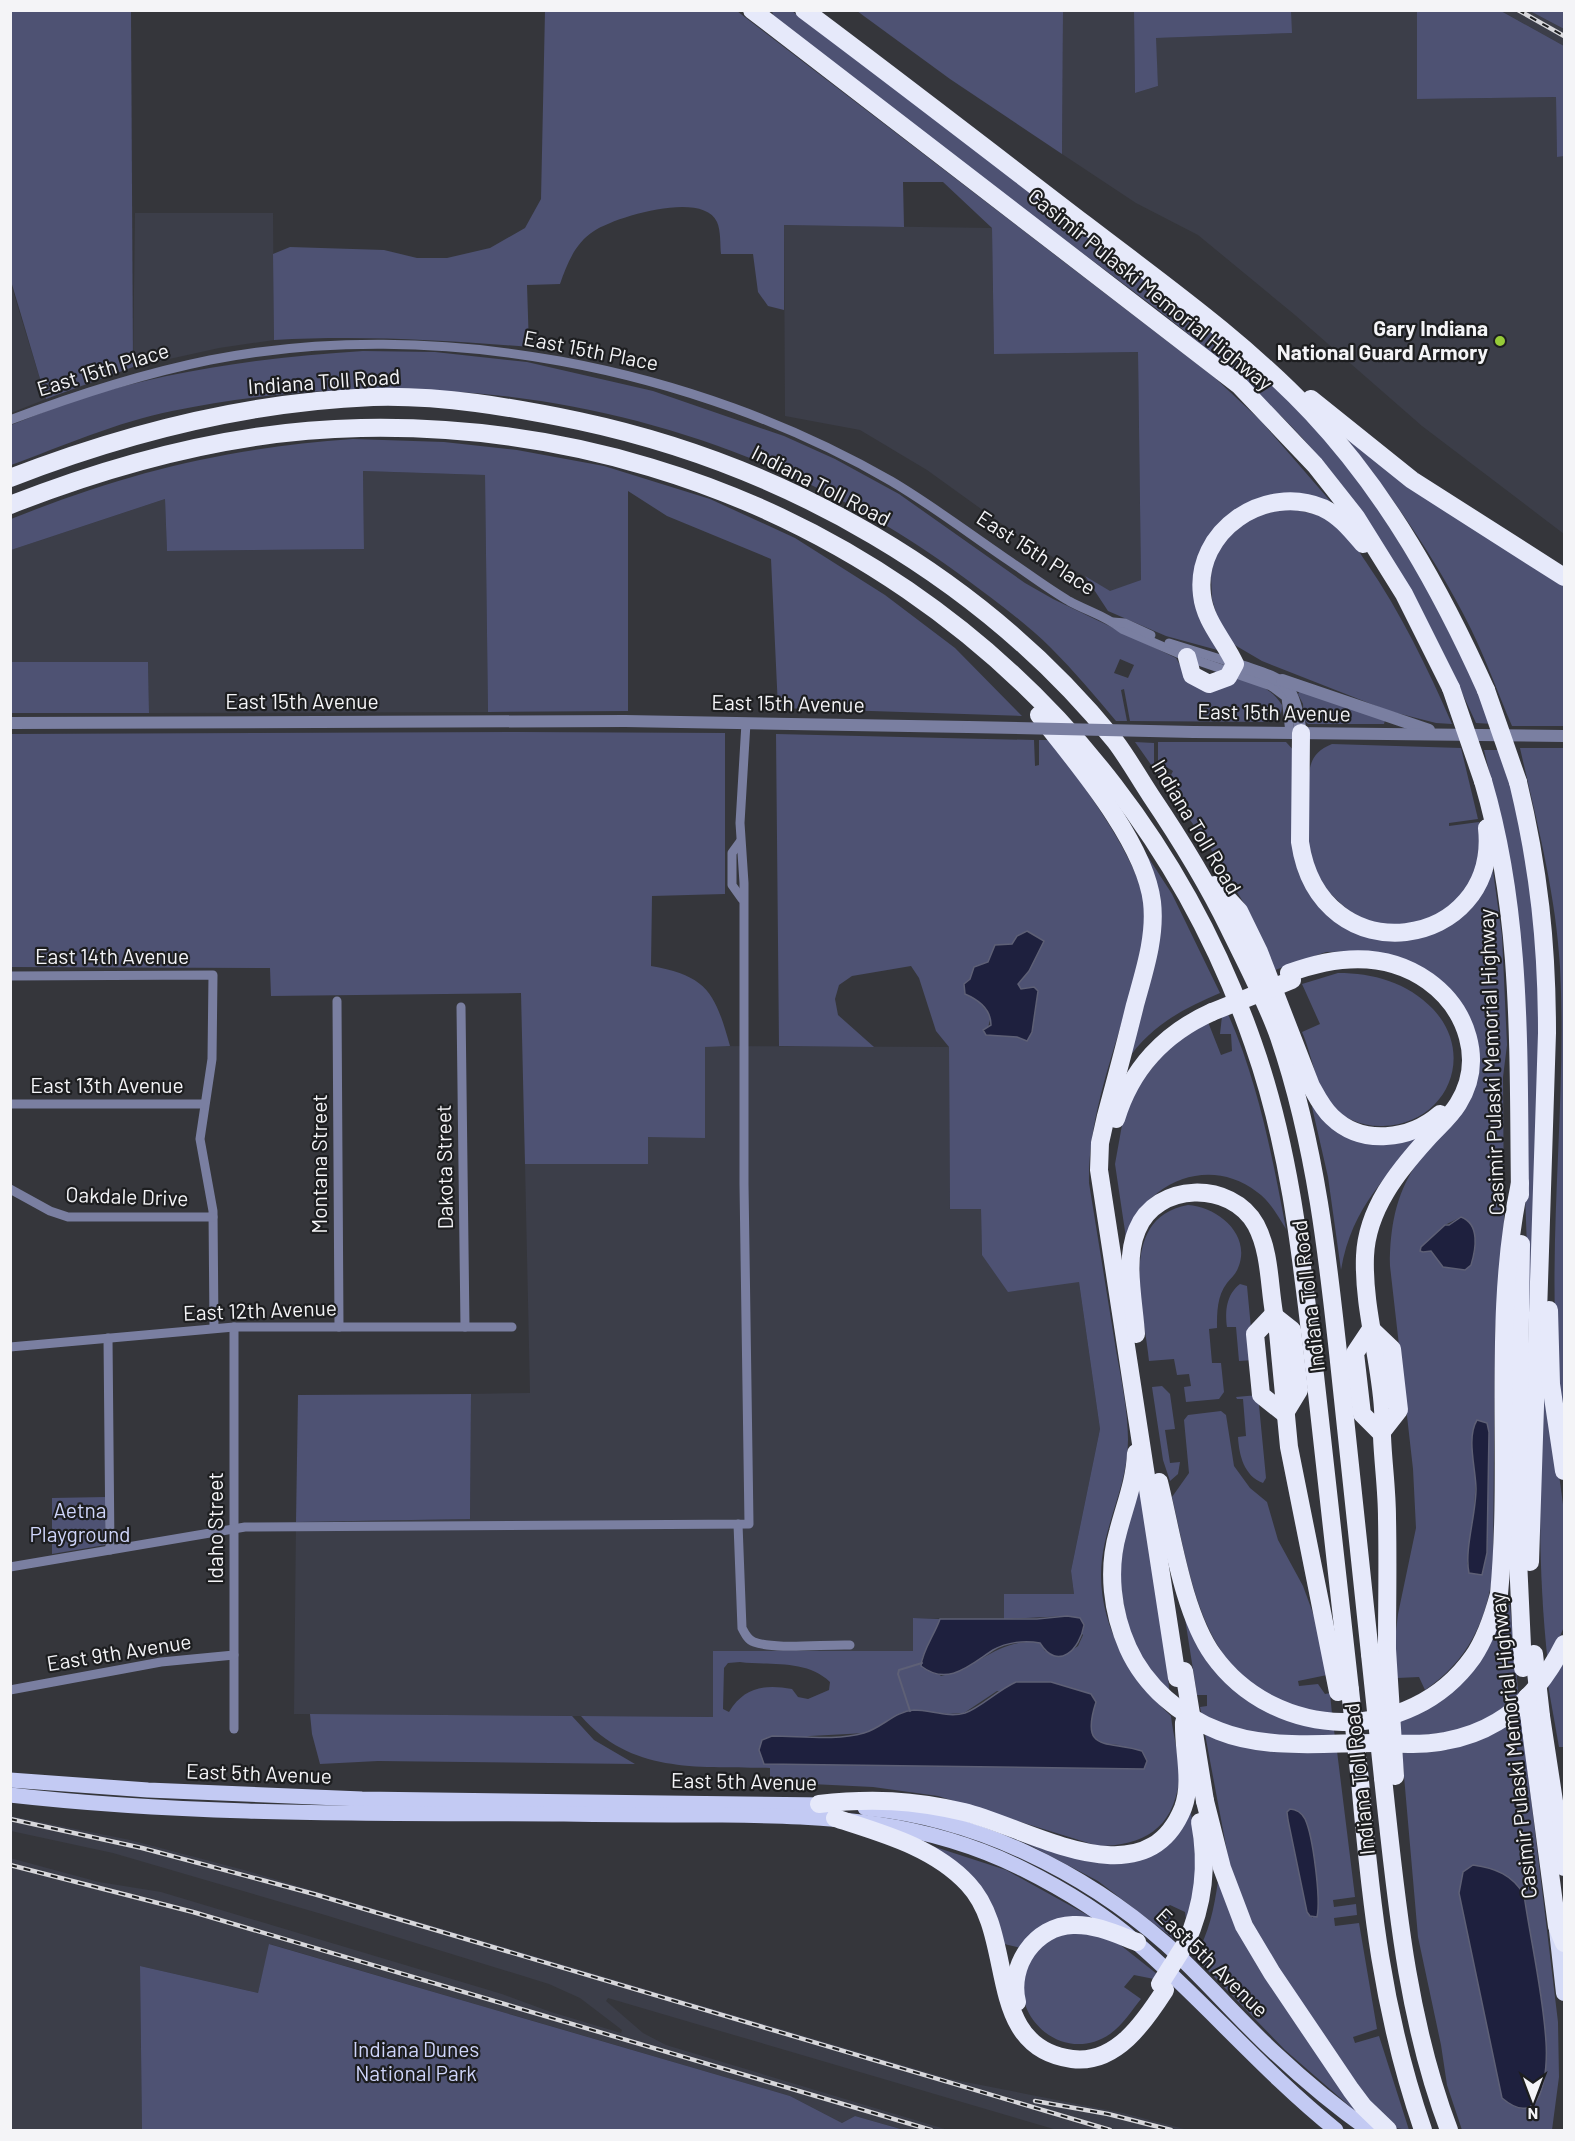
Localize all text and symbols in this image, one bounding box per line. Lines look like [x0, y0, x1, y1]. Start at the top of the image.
street label: Casimir Pulaski Memorial Highway [1024, 182, 1278, 395]
place label: Gary Indiana National Guard Armory [1277, 315, 1488, 364]
street label: East 15th Place [522, 324, 661, 375]
marker: Gary Indiana National Guard Armory [1493, 334, 1507, 348]
street label: East 15th Place [34, 337, 172, 401]
street label: Indiana Toll Road [247, 363, 401, 398]
street label: Indiana Toll Road [748, 439, 895, 530]
street label: East 15th Place [973, 504, 1101, 599]
street label: East 15th Avenue [225, 688, 379, 713]
street label: East 15th Avenue [711, 689, 865, 716]
street label: East 15th Avenue [1197, 698, 1351, 725]
street label: Indiana Toll Road [1147, 754, 1247, 898]
street label: Casimir Pulaski Memorial Highway [1473, 908, 1508, 1216]
street label: East 14th Avenue [35, 943, 189, 968]
street label: East 13th Avenue [30, 1072, 184, 1097]
street label: Montana Street [306, 1094, 331, 1234]
street label: Dakota Street [430, 1104, 457, 1230]
street label: Oakdale Drive [65, 1181, 189, 1210]
street label: Indiana Toll Road [1286, 1219, 1329, 1373]
street label: East 12th Avenue [183, 1294, 337, 1325]
street label: Idaho Street [202, 1472, 227, 1584]
park label: Aetna Playground [29, 1497, 131, 1546]
street label: Casimir Pulaski Memorial Highway [1484, 1592, 1541, 1900]
street label: East 9th Avenue [45, 1628, 193, 1675]
street label: Indiana Toll Road [1338, 1702, 1379, 1856]
street label: East 5th Avenue [186, 1757, 332, 1788]
street label: East 5th Avenue [671, 1767, 817, 1794]
street label: East 5th Avenue [1152, 1902, 1274, 2022]
park label: Indiana Dunes National Park [353, 2036, 479, 2085]
north arrow [1503, 2069, 1563, 2129]
text: N [1528, 2105, 1538, 2124]

